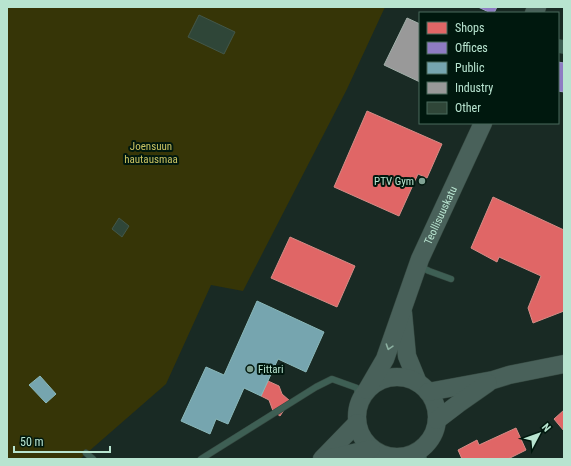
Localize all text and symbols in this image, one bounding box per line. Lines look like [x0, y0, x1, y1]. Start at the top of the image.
legend [419, 12, 559, 124]
text: Shops [455, 21, 484, 35]
text: Offices [455, 41, 488, 55]
text: Public [455, 61, 485, 75]
text: Industry [455, 81, 493, 95]
text: Other [455, 101, 481, 115]
park label: Joensuun hautausmaa [124, 140, 178, 166]
place label: PTV Gym [374, 175, 414, 188]
marker: PTV Gym [417, 176, 427, 186]
street label: Teollisuuskatu [421, 184, 459, 247]
one-way arrow [385, 343, 394, 350]
place label: Fittari [258, 363, 283, 376]
marker: Fittari [245, 364, 255, 374]
north arrow [519, 414, 559, 454]
text: N [539, 421, 553, 435]
scale bar [14, 428, 110, 454]
text: 50 m [20, 435, 44, 449]

